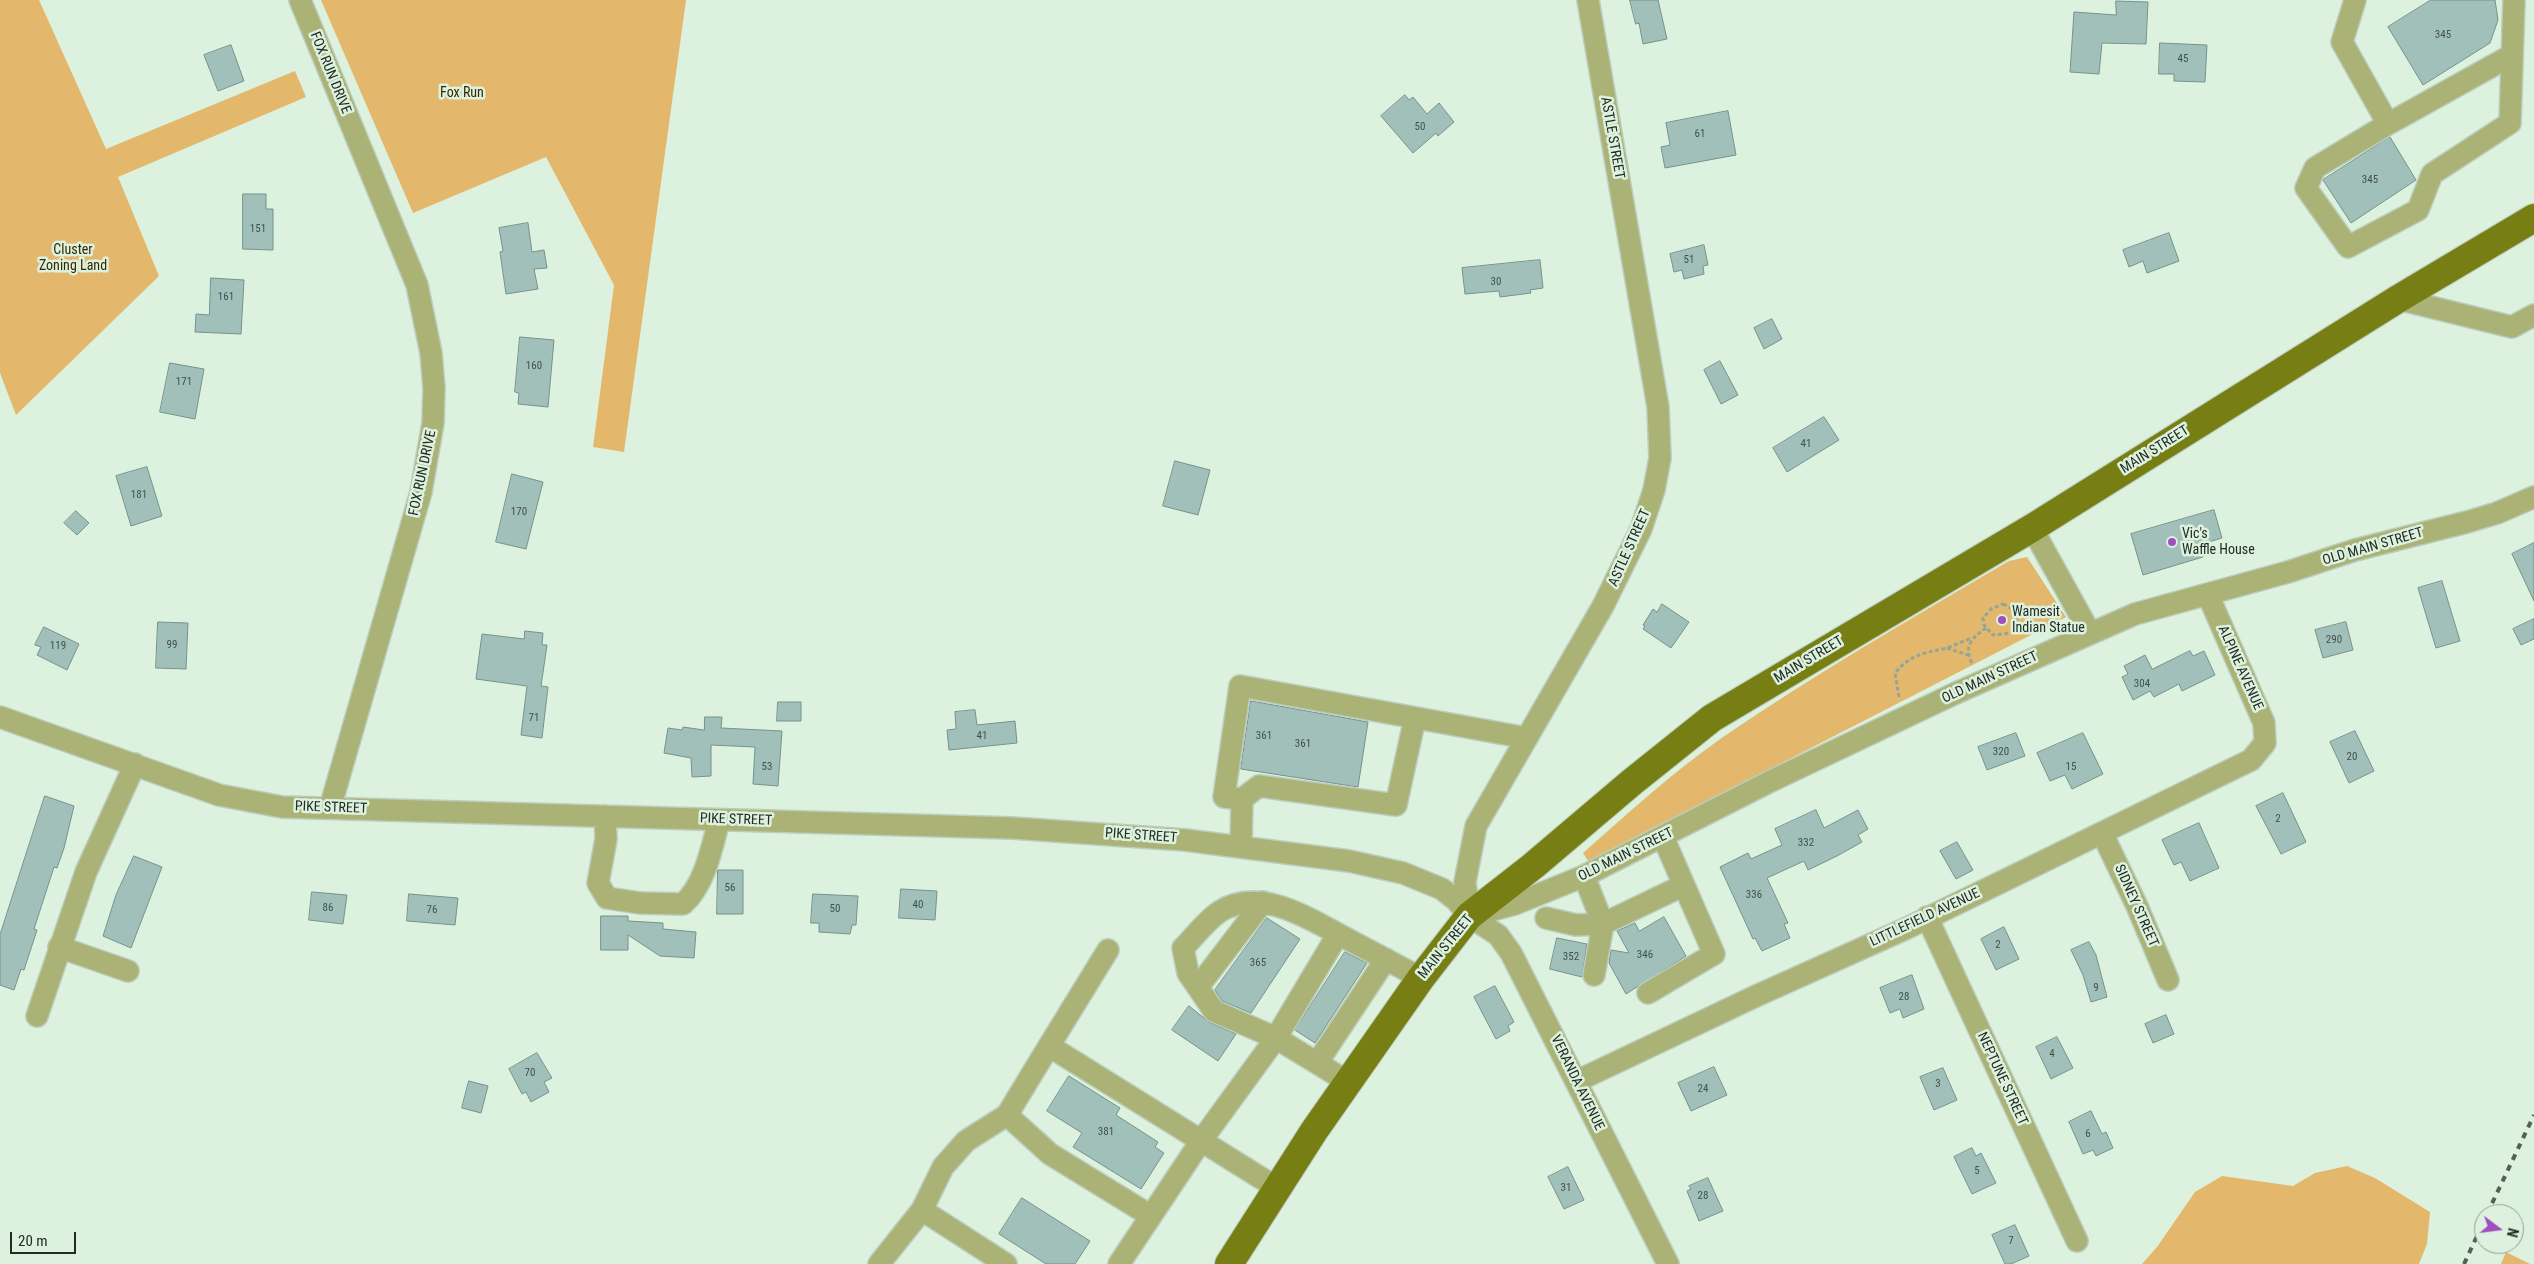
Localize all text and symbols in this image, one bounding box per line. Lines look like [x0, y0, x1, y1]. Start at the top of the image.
house number: 345 [2435, 28, 2451, 42]
street label: FOX RUN DRIVE [306, 30, 354, 116]
house number: 45 [2178, 52, 2188, 66]
park label: Fox Run [440, 85, 484, 101]
street label: ASTLE STREET [1597, 96, 1627, 180]
house number: 50 [1415, 120, 1425, 134]
house number: 61 [1695, 127, 1705, 141]
house number: 345 [2362, 173, 2378, 187]
house number: 151 [250, 222, 266, 236]
park label: Cluster Zoning Land [39, 242, 107, 274]
house number: 51 [1684, 253, 1694, 267]
house number: 30 [1491, 275, 1501, 289]
house number: 161 [218, 290, 234, 304]
house number: 160 [526, 359, 542, 373]
house number: 171 [176, 375, 192, 389]
street label: MAIN STREET [2118, 422, 2192, 478]
street label: FOX RUN DRIVE [406, 429, 440, 517]
house number: 41 [1801, 437, 1811, 451]
house number: 181 [131, 488, 147, 502]
house number: 170 [511, 505, 527, 519]
street label: ASTLE STREET [1605, 507, 1655, 589]
street label: OLD MAIN STREET [2321, 525, 2425, 569]
place label: Vic's Waffle House [2182, 526, 2255, 558]
marker: Vic's Waffle House [2166, 536, 2178, 548]
place label: Wamesit Indian Statue [2012, 604, 2085, 636]
marker: Wamesit Indian Statue [1996, 614, 2008, 626]
street label: ALPINE AVENUE [2214, 623, 2266, 713]
street label: MAIN STREET [1771, 633, 1847, 687]
house number: 290 [2326, 633, 2342, 647]
house number: 99 [167, 638, 177, 652]
house number: 119 [50, 639, 66, 653]
street label: OLD MAIN STREET [1939, 648, 2041, 708]
house number: 304 [2134, 677, 2150, 691]
house number: 71 [529, 711, 539, 725]
house number: 41 [977, 729, 987, 743]
house number: 361 [1256, 729, 1272, 743]
house number: 361 [1295, 737, 1311, 751]
house number: 320 [1993, 745, 2009, 759]
house number: 20 [2347, 750, 2357, 764]
house number: 53 [762, 760, 772, 774]
house number: 15 [2066, 760, 2076, 774]
street label: PIKE STREET [295, 798, 367, 818]
street label: PIKE STREET [700, 810, 772, 830]
house number: 2 [2275, 812, 2281, 826]
street label: PIKE STREET [1104, 825, 1178, 847]
street label: OLD MAIN STREET [1576, 825, 1676, 885]
house number: 332 [1798, 836, 1814, 850]
street label: SIDNEY STREET [2110, 862, 2162, 950]
house number: 56 [725, 881, 735, 895]
street label: LITTLEFIELD AVENUE [1867, 885, 1983, 951]
house number: 336 [1746, 888, 1762, 902]
house number: 40 [913, 898, 923, 912]
house number: 86 [323, 901, 333, 915]
house number: 50 [830, 902, 840, 916]
house number: 76 [427, 903, 437, 917]
street label: MAIN STREET [1415, 912, 1477, 982]
house number: 2 [1995, 938, 2001, 952]
house number: 346 [1637, 948, 1653, 962]
house number: 352 [1563, 950, 1579, 964]
house number: 365 [1250, 956, 1266, 970]
house number: 9 [2093, 981, 2099, 995]
house number: 28 [1899, 990, 1909, 1004]
street label: NEPTUNE STREET [1973, 1030, 2031, 1128]
street label: VERANDA AVENUE [1547, 1033, 1607, 1133]
house number: 4 [2049, 1047, 2055, 1061]
house number: 70 [525, 1066, 535, 1080]
house number: 3 [1935, 1077, 1941, 1091]
house number: 24 [1698, 1082, 1708, 1096]
house number: 381 [1098, 1125, 1114, 1139]
house number: 6 [2085, 1127, 2091, 1141]
house number: 5 [1974, 1164, 1980, 1178]
house number: 31 [1561, 1181, 1571, 1195]
house number: 28 [1698, 1189, 1708, 1203]
north arrow [2474, 1204, 2524, 1254]
scale bar [12, 1222, 79, 1254]
text: N [2504, 1226, 2521, 1239]
text: 20 m [18, 1232, 48, 1250]
house number: 7 [2008, 1234, 2014, 1248]

